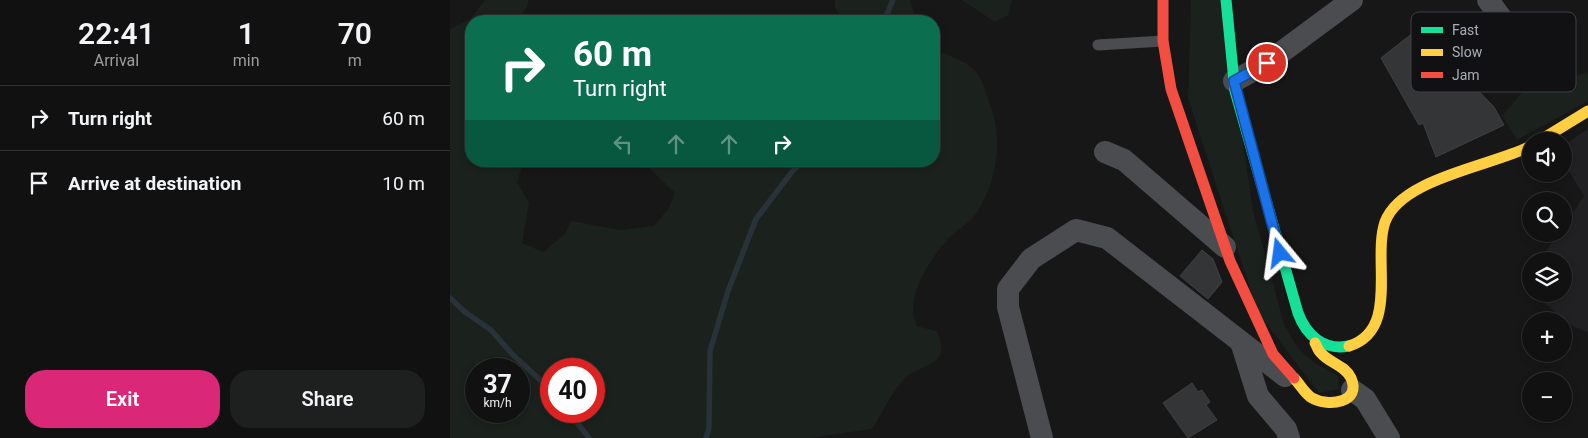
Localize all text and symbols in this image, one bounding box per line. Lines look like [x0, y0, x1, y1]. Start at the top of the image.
legend [1411, 12, 1576, 92]
text: 22:41 [78, 16, 155, 51]
text: 1 [238, 16, 255, 51]
text: 70 [338, 16, 372, 51]
text: Fast [1452, 22, 1479, 38]
text: 60 m [573, 34, 652, 75]
icon: right [490, 35, 555, 100]
pin [1246, 42, 1288, 84]
text: Slow [1452, 44, 1483, 60]
icon: arrive [1253, 49, 1281, 77]
text: Arrival [94, 51, 139, 70]
text: min [233, 51, 260, 70]
text: m [348, 51, 362, 70]
text: Jam [1452, 67, 1480, 83]
text: Turn right [573, 76, 667, 101]
icon: right [25, 104, 53, 132]
text: Turn right [68, 107, 152, 130]
text: 60 m [382, 107, 425, 130]
icon: left [609, 130, 637, 158]
icon: ahead [662, 130, 690, 158]
icon: ahead [715, 130, 743, 158]
icon: right [768, 130, 796, 158]
map controls [1522, 132, 1572, 422]
button: sound [1522, 132, 1572, 182]
icon: arrive [25, 169, 53, 197]
text: Arrive at destination [68, 172, 241, 195]
text: 10 m [382, 172, 425, 195]
button: search [1522, 192, 1572, 242]
position arrow [1253, 226, 1305, 278]
button: layers [1522, 252, 1572, 302]
button: + [1522, 312, 1572, 362]
speed limit sign: 40 [540, 358, 605, 423]
button: Exit [25, 370, 220, 428]
button: Share [230, 370, 425, 428]
text: 37 [483, 370, 512, 399]
button: − [1522, 372, 1572, 422]
text: km/h [483, 396, 512, 410]

